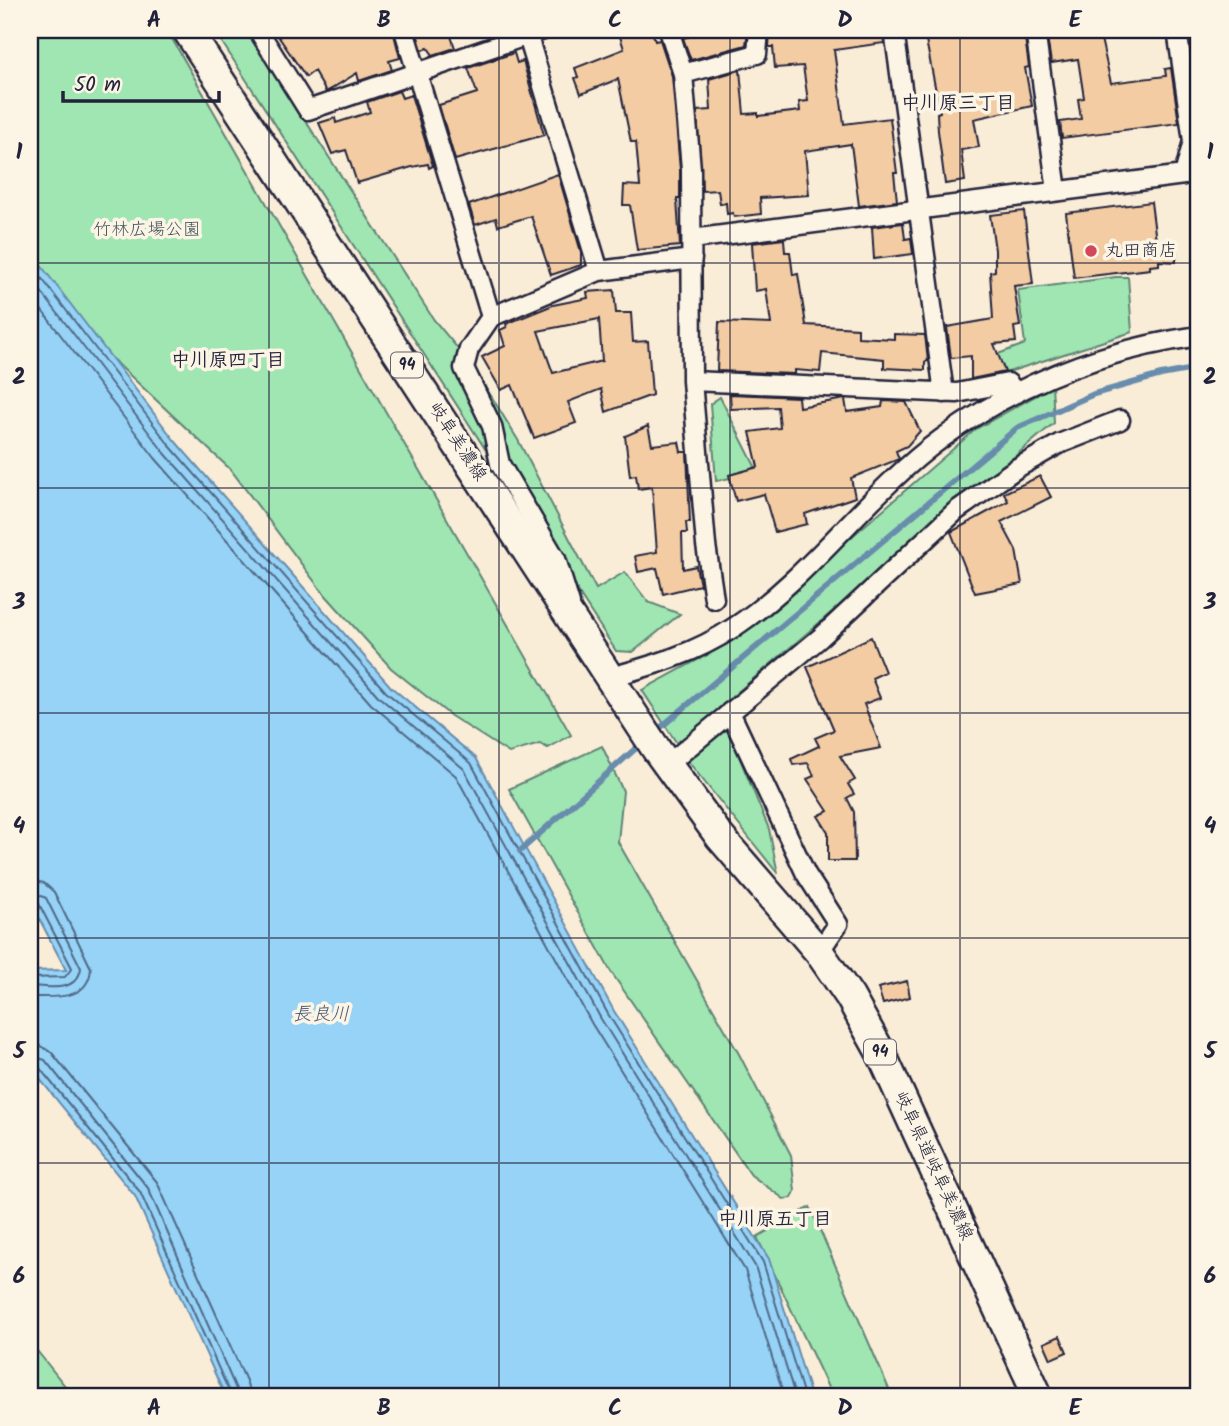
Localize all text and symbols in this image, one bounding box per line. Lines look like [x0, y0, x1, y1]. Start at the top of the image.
text: A [147, 3, 161, 39]
text: B [377, 3, 391, 39]
text: C [608, 3, 622, 39]
text: D [837, 3, 853, 39]
text: E [1069, 3, 1083, 39]
scale bar [63, 60, 219, 104]
text: 50 m [74, 69, 121, 102]
district label: 中川原三丁目 [901, 89, 1015, 119]
text: 1 [16, 135, 23, 171]
text: 1 [1207, 135, 1214, 171]
park label: 竹林広場公園 [93, 216, 201, 245]
place label: 丸田商店 [1105, 237, 1177, 266]
marker: 丸田商店 [1083, 243, 1099, 259]
district label: 中川原四丁目 [171, 346, 285, 376]
road number: 94 [391, 352, 423, 378]
text: 2 [12, 360, 26, 396]
text: 2 [1203, 360, 1217, 396]
street label: 岐阜美濃線 [420, 396, 494, 488]
text: 3 [12, 585, 26, 621]
text: 3 [1203, 585, 1217, 621]
text: 4 [13, 809, 26, 845]
text: 4 [1204, 809, 1217, 845]
water label: 長良川 [292, 1000, 350, 1030]
text: 5 [12, 1034, 27, 1070]
text: 5 [1203, 1034, 1218, 1070]
road number: 94 [864, 1040, 896, 1064]
street label: 岐阜県道岐阜美濃線 [886, 1086, 980, 1246]
district label: 中川原五丁目 [718, 1205, 832, 1235]
text: 6 [13, 1259, 25, 1295]
text: 6 [1204, 1259, 1216, 1295]
text: A [147, 1391, 161, 1426]
text: B [377, 1391, 391, 1426]
text: C [608, 1391, 622, 1426]
text: D [837, 1391, 853, 1426]
text: E [1069, 1391, 1083, 1426]

